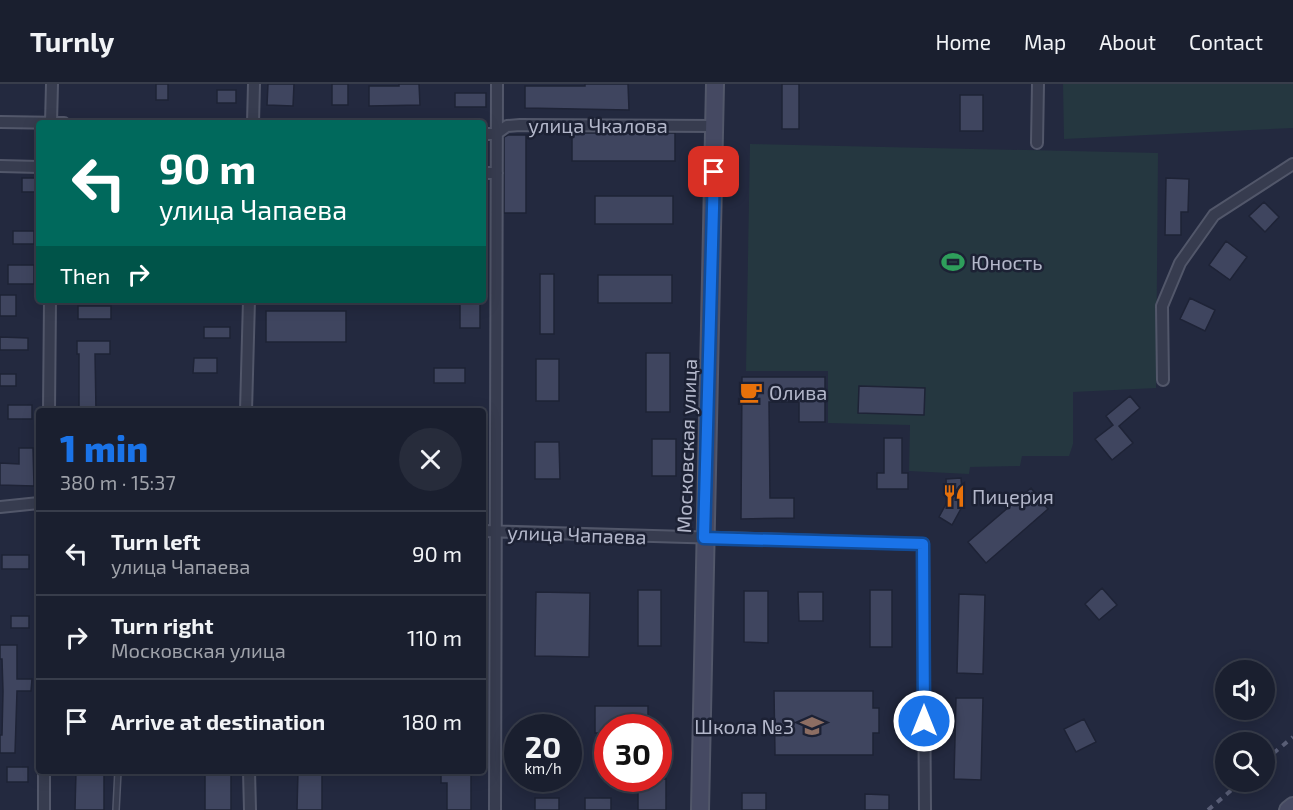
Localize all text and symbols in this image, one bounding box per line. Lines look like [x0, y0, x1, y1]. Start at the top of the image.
text: Turnly [30, 24, 114, 58]
text: Home [935, 29, 991, 54]
text: Map [1024, 29, 1066, 54]
text: About [1099, 29, 1156, 54]
text: Contact [1189, 29, 1263, 54]
street label: улица Чкалова [528, 113, 668, 138]
text: 90 m [159, 142, 256, 192]
icon: left [60, 144, 138, 222]
pin [688, 146, 739, 197]
icon: arrive [697, 155, 730, 188]
text: улица Чапаева [159, 193, 347, 225]
sports icon: Юность [940, 249, 966, 275]
place label: Юность [971, 250, 1043, 274]
icon: right [122, 258, 155, 291]
text: Then [60, 262, 110, 288]
street label: Московская улица [671, 358, 702, 534]
cafe icon: Олива [738, 379, 764, 405]
place label: Олива [769, 380, 827, 404]
text: 1 min [60, 426, 148, 469]
button: close [399, 428, 462, 491]
text: 380 m · 15:37 [60, 470, 176, 494]
restaurant icon: Пицерия [941, 483, 967, 509]
place label: Пицерия [972, 484, 1054, 508]
street label: улица Чапаева [507, 520, 647, 549]
text: Turn left [111, 528, 200, 554]
icon: left [60, 537, 93, 570]
text: 90 m [412, 540, 462, 566]
text: улица Чапаева [111, 554, 250, 578]
text: Turn right [111, 612, 213, 638]
icon: right [60, 621, 93, 654]
text: 110 m [407, 624, 462, 650]
text: Московская улица [111, 638, 286, 662]
map controls [1215, 660, 1275, 792]
button: sound [1215, 660, 1275, 720]
position arrow [892, 689, 956, 753]
icon: arrive [60, 705, 93, 738]
text: Arrive at destination [111, 708, 325, 734]
text: 180 m [402, 708, 462, 734]
school or university icon: Школа №3 [799, 713, 825, 739]
speed limit sign: 30 [594, 714, 672, 792]
place label: Школа №3 [694, 714, 794, 738]
text: 20 [525, 728, 561, 764]
button: search [1215, 732, 1275, 792]
text: km/h [524, 759, 562, 777]

